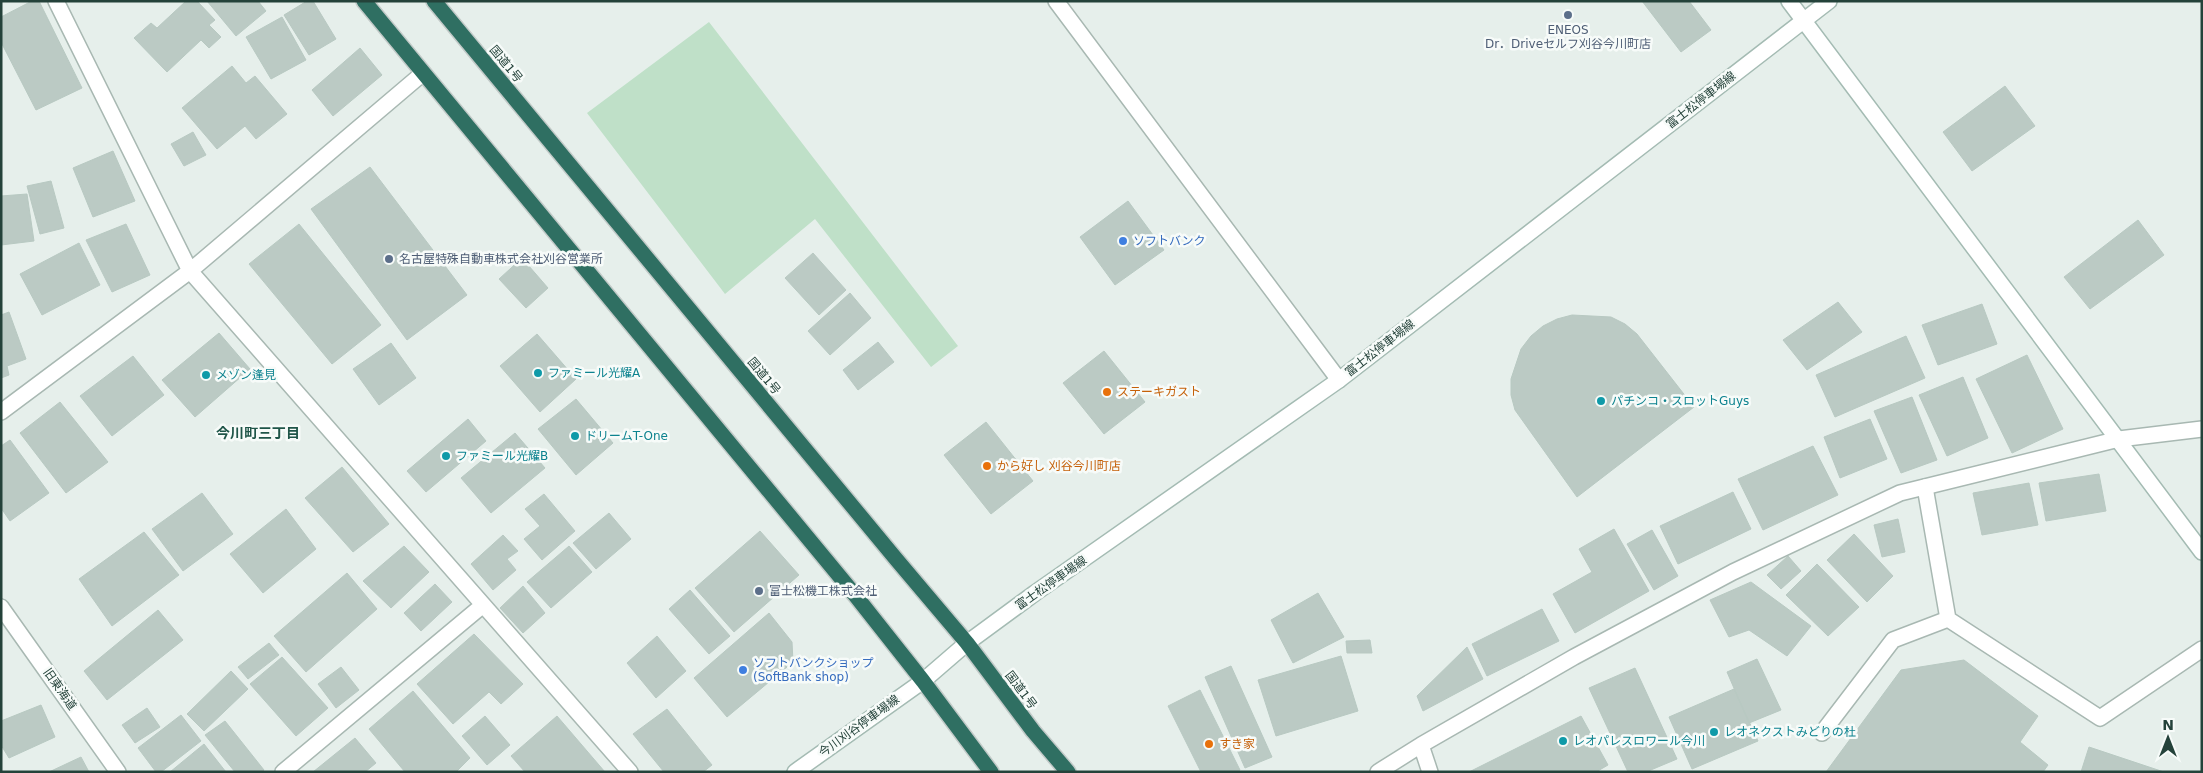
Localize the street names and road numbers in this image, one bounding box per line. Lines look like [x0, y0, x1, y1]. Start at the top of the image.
street label: 国道1号 [487, 43, 525, 85]
street label: 富士松停車場線 [1664, 69, 1738, 131]
street label: 富士松停車場線 [1343, 317, 1417, 379]
street label: 国道1号 [745, 355, 783, 397]
street label: 富士松停車場線 [1013, 553, 1089, 613]
street label: 旧東海道 [40, 665, 80, 713]
street label: 国道1号 [1002, 668, 1040, 712]
street label: 今川刈谷停車場線 [816, 692, 902, 760]

